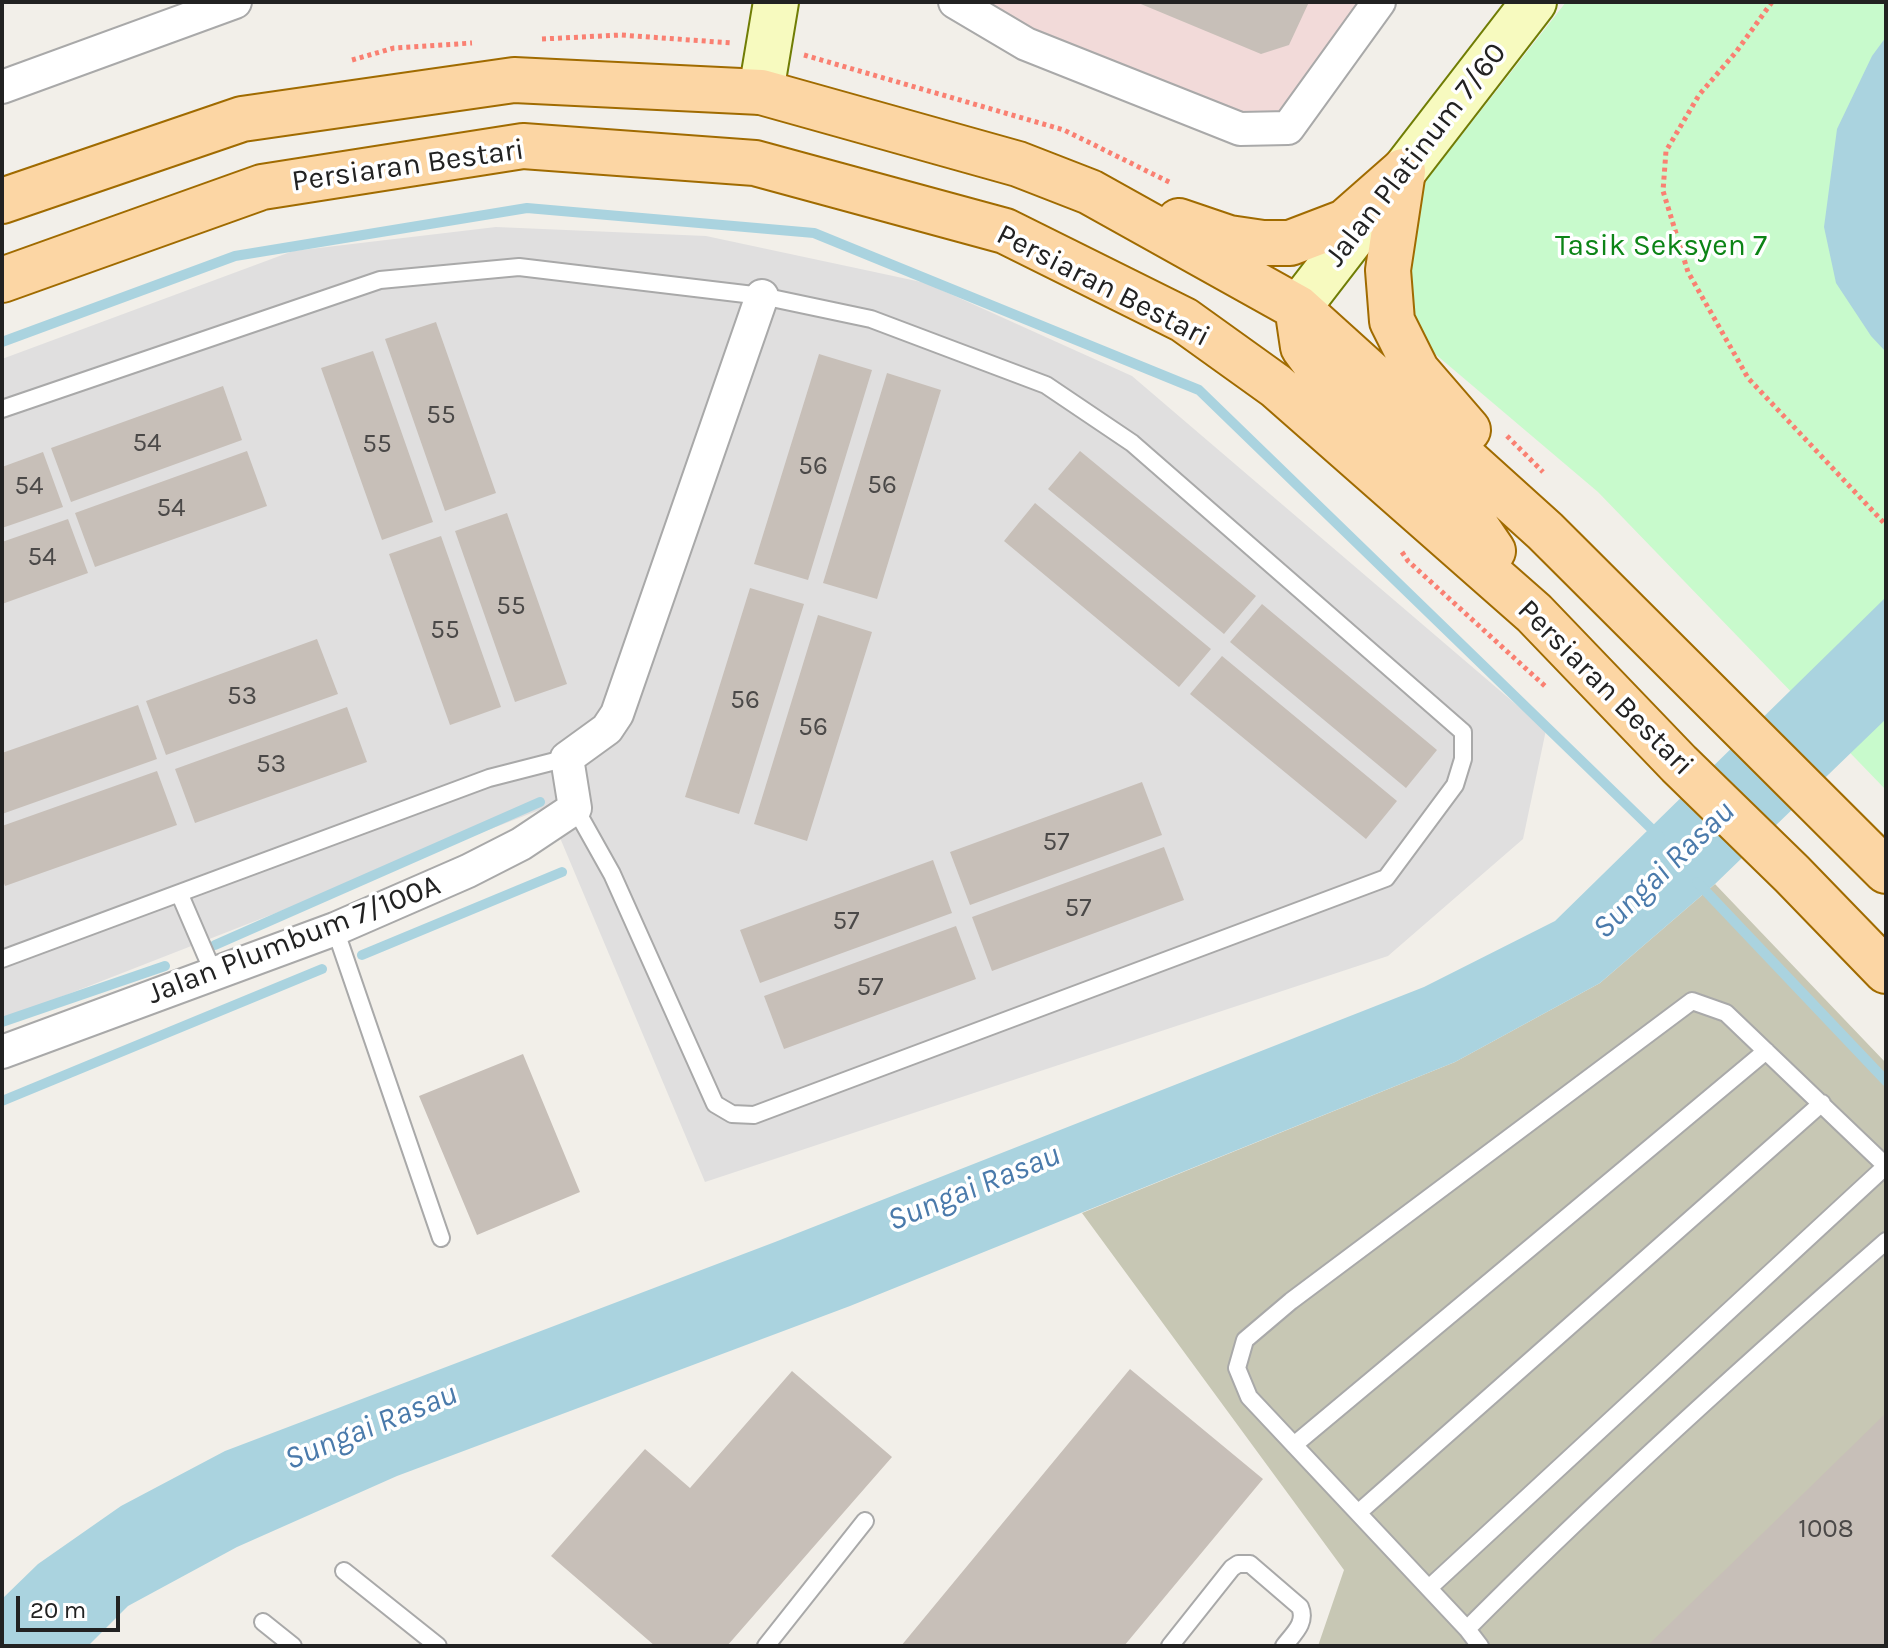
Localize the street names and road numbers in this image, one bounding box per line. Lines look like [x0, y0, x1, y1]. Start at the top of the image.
street label: Jalan Platinum 7/60 [1317, 36, 1515, 274]
street label: Persiaran Bestari [290, 132, 526, 200]
street label: Persiaran Bestari [991, 217, 1215, 355]
street label: Persiaran Bestari [1510, 593, 1700, 783]
street label: Jalan Plumbum 7/100A [142, 867, 446, 1013]

